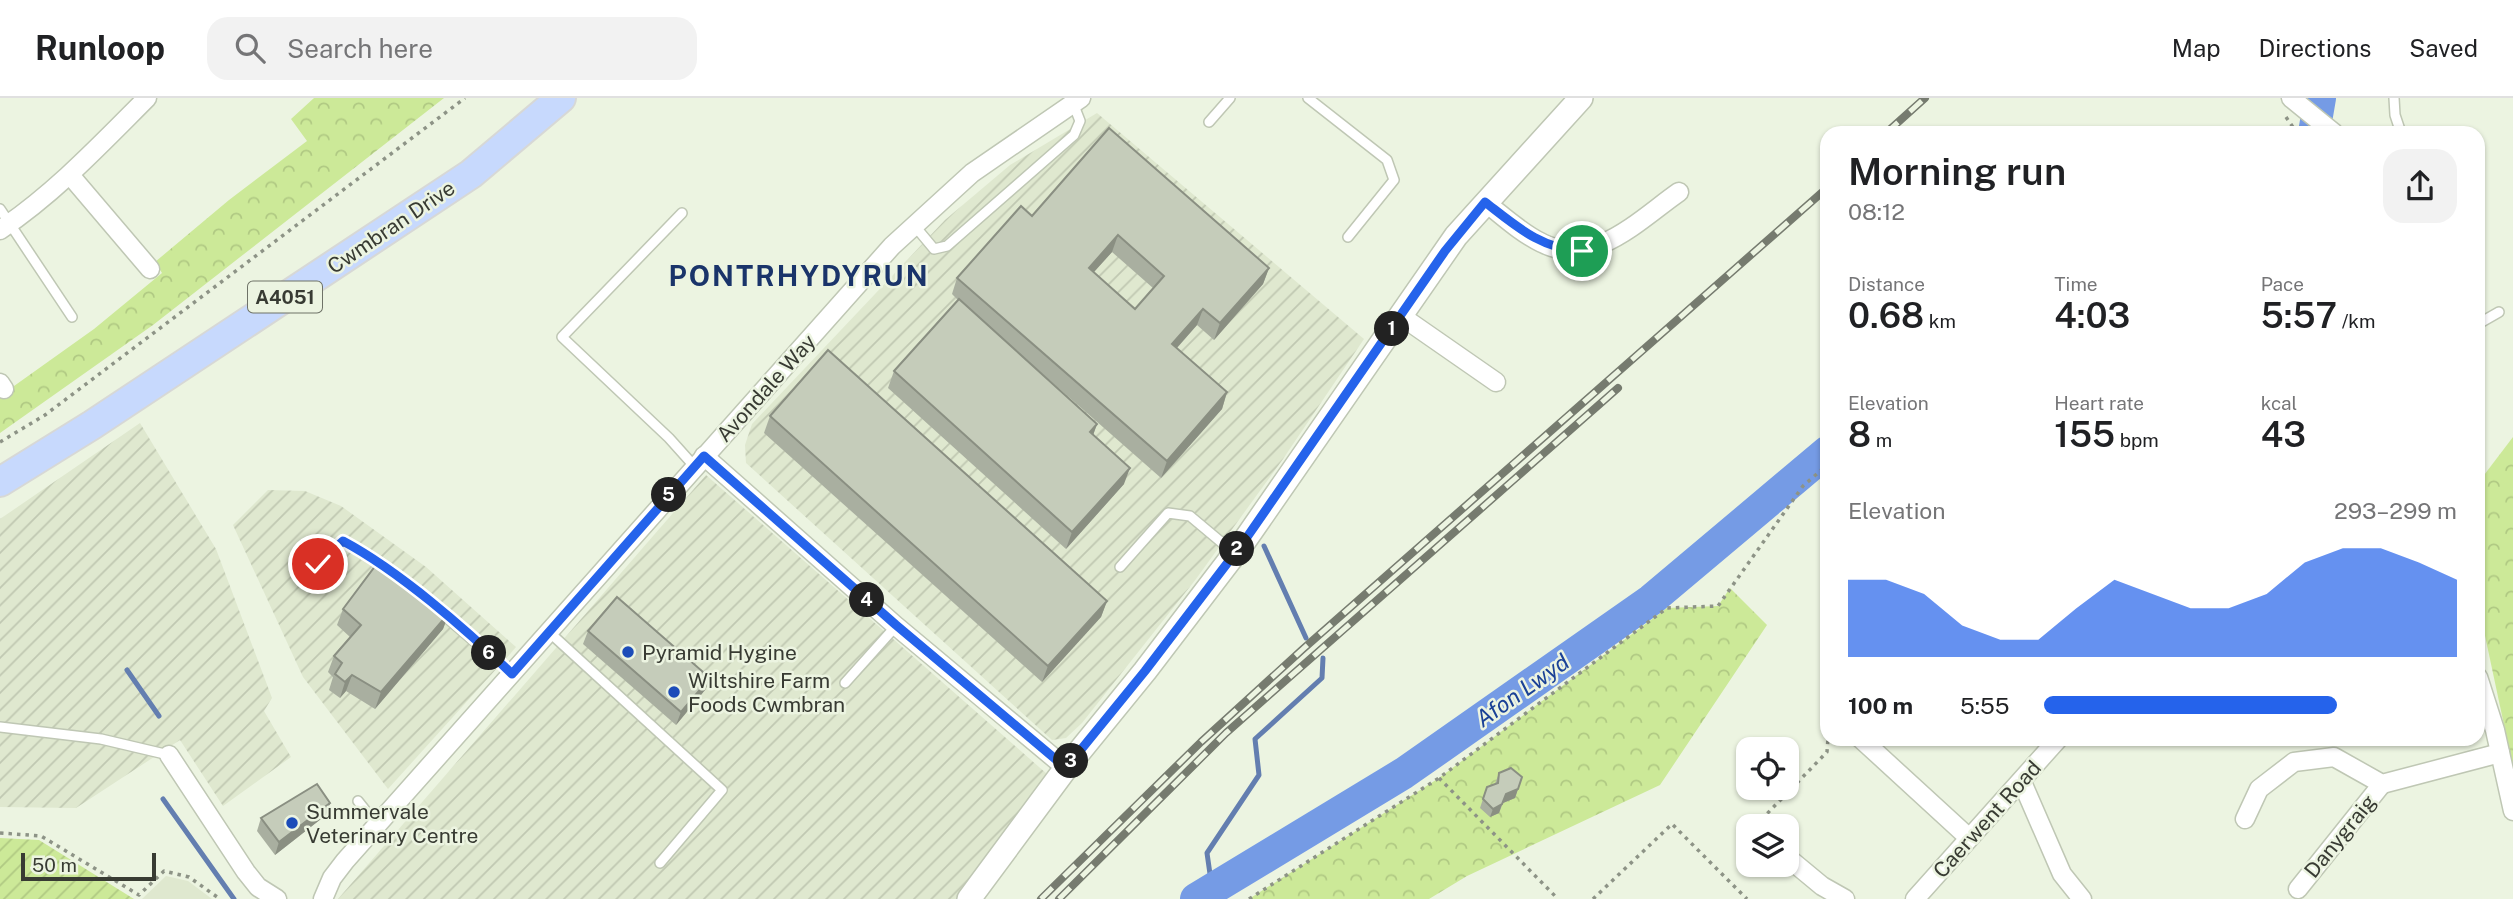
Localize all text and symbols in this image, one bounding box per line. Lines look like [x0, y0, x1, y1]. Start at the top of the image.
search box [207, 17, 697, 80]
text: Runloop [35, 29, 165, 67]
icon: search [231, 29, 269, 67]
text: Search here [287, 33, 433, 64]
text: Map [2172, 34, 2221, 62]
text: Directions [2259, 34, 2371, 62]
text: Saved [2409, 34, 2478, 62]
text: Morning run [1848, 149, 2066, 194]
button: share [2383, 149, 2457, 223]
street label: Cwmbran Drive [322, 175, 460, 279]
text: 08:12 [1848, 198, 1905, 225]
pin [1552, 221, 1612, 281]
icon: arrive [1563, 232, 1601, 270]
district label: PONTRHYDYRUN [668, 259, 930, 292]
text: Distance [1848, 273, 1925, 295]
text: Time [2054, 273, 2098, 295]
text: Pace [2261, 273, 2304, 295]
road number: A4051 [248, 281, 322, 312]
text: 0.68 [1848, 295, 1924, 336]
text: 4:03 [2054, 295, 2130, 336]
text: 5:57 [2261, 295, 2337, 336]
text: km [1924, 310, 1956, 332]
text: /km [2337, 310, 2375, 332]
pin: 1 [1374, 312, 1410, 346]
text: 1 [1387, 317, 1396, 339]
street label: Avondale Way [711, 329, 821, 447]
text: Elevation [1848, 392, 1929, 414]
text: Heart rate [2054, 392, 2144, 414]
text: kcal [2261, 392, 2297, 414]
text: 8 [1848, 414, 1871, 455]
text: 155 [2054, 414, 2115, 455]
text: 43 [2261, 414, 2306, 455]
text: m [1871, 429, 1892, 451]
text: bpm [2115, 429, 2159, 451]
pin: 5 [652, 478, 686, 512]
text: 5 [662, 483, 675, 505]
text: Elevation [1848, 497, 1946, 524]
text: 293–299 m [2334, 497, 2457, 524]
pin: 2 [1220, 532, 1254, 566]
pin [288, 534, 348, 594]
text: 2 [1230, 537, 1243, 559]
icon: check [299, 545, 337, 583]
pin: 4 [850, 582, 884, 618]
text: 4 [860, 588, 873, 610]
pin: 6 [472, 636, 506, 670]
place label: Pyramid Hygine [642, 640, 797, 665]
text: 6 [482, 641, 495, 663]
marker: Pyramid Hygine [620, 644, 636, 660]
water label: Afon Lwyd [1470, 648, 1574, 732]
place label: Wiltshire Farm Foods Cwmbran [688, 668, 845, 717]
marker: Wiltshire Farm Foods Cwmbran [666, 684, 682, 700]
text: 100 m [1848, 692, 1913, 719]
text: 5:55 [1960, 692, 2009, 719]
map controls [1736, 737, 1799, 877]
button: locate [1736, 737, 1799, 800]
pin: 3 [1054, 744, 1088, 778]
text: 3 [1064, 749, 1077, 771]
street label: Caerwent Road [1928, 755, 2046, 883]
street label: Danygraig [2299, 789, 2381, 883]
place label: Summervale Veterinary Centre [306, 799, 478, 848]
button: layers [1736, 814, 1799, 877]
marker: Summervale Veterinary Centre [284, 815, 300, 831]
scale bar [21, 850, 156, 882]
text: 50 m [32, 854, 77, 876]

